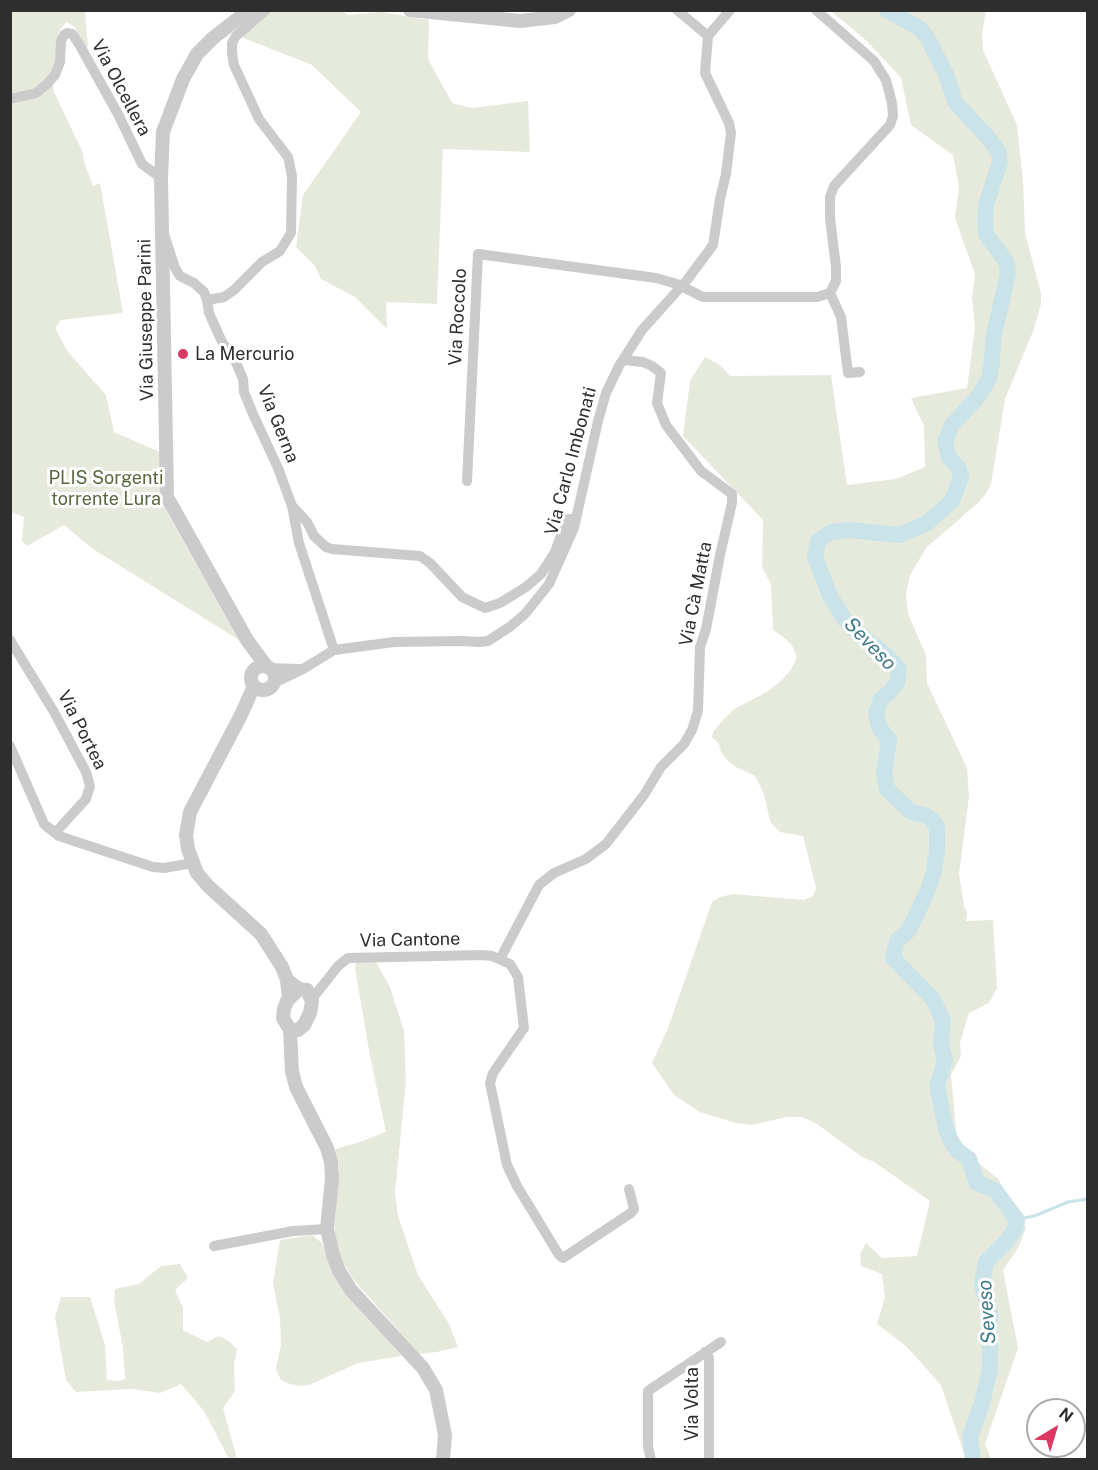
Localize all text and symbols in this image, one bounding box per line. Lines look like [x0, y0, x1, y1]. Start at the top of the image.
street label: Via Olcellera [87, 36, 155, 140]
street label: Via Giuseppe Parini [134, 239, 158, 401]
street label: Via Roccolo [445, 268, 471, 366]
place label: La Mercurio [195, 343, 294, 365]
marker: La Mercurio [176, 347, 190, 361]
street label: Via Gerna [253, 382, 303, 466]
street label: Via Carlo Imbonati [541, 384, 601, 538]
park label: PLIS Sorgenti torrente Lura [49, 467, 163, 510]
street label: Via Cà Matta [675, 540, 717, 648]
water label: Seveso [839, 612, 901, 676]
street label: Via Portea [53, 687, 111, 773]
street label: Via Cantone [360, 928, 460, 952]
water label: Seveso [973, 1279, 1001, 1345]
street label: Via Volta [681, 1367, 703, 1441]
north arrow [1026, 1398, 1086, 1458]
text: N [1055, 1404, 1077, 1426]

